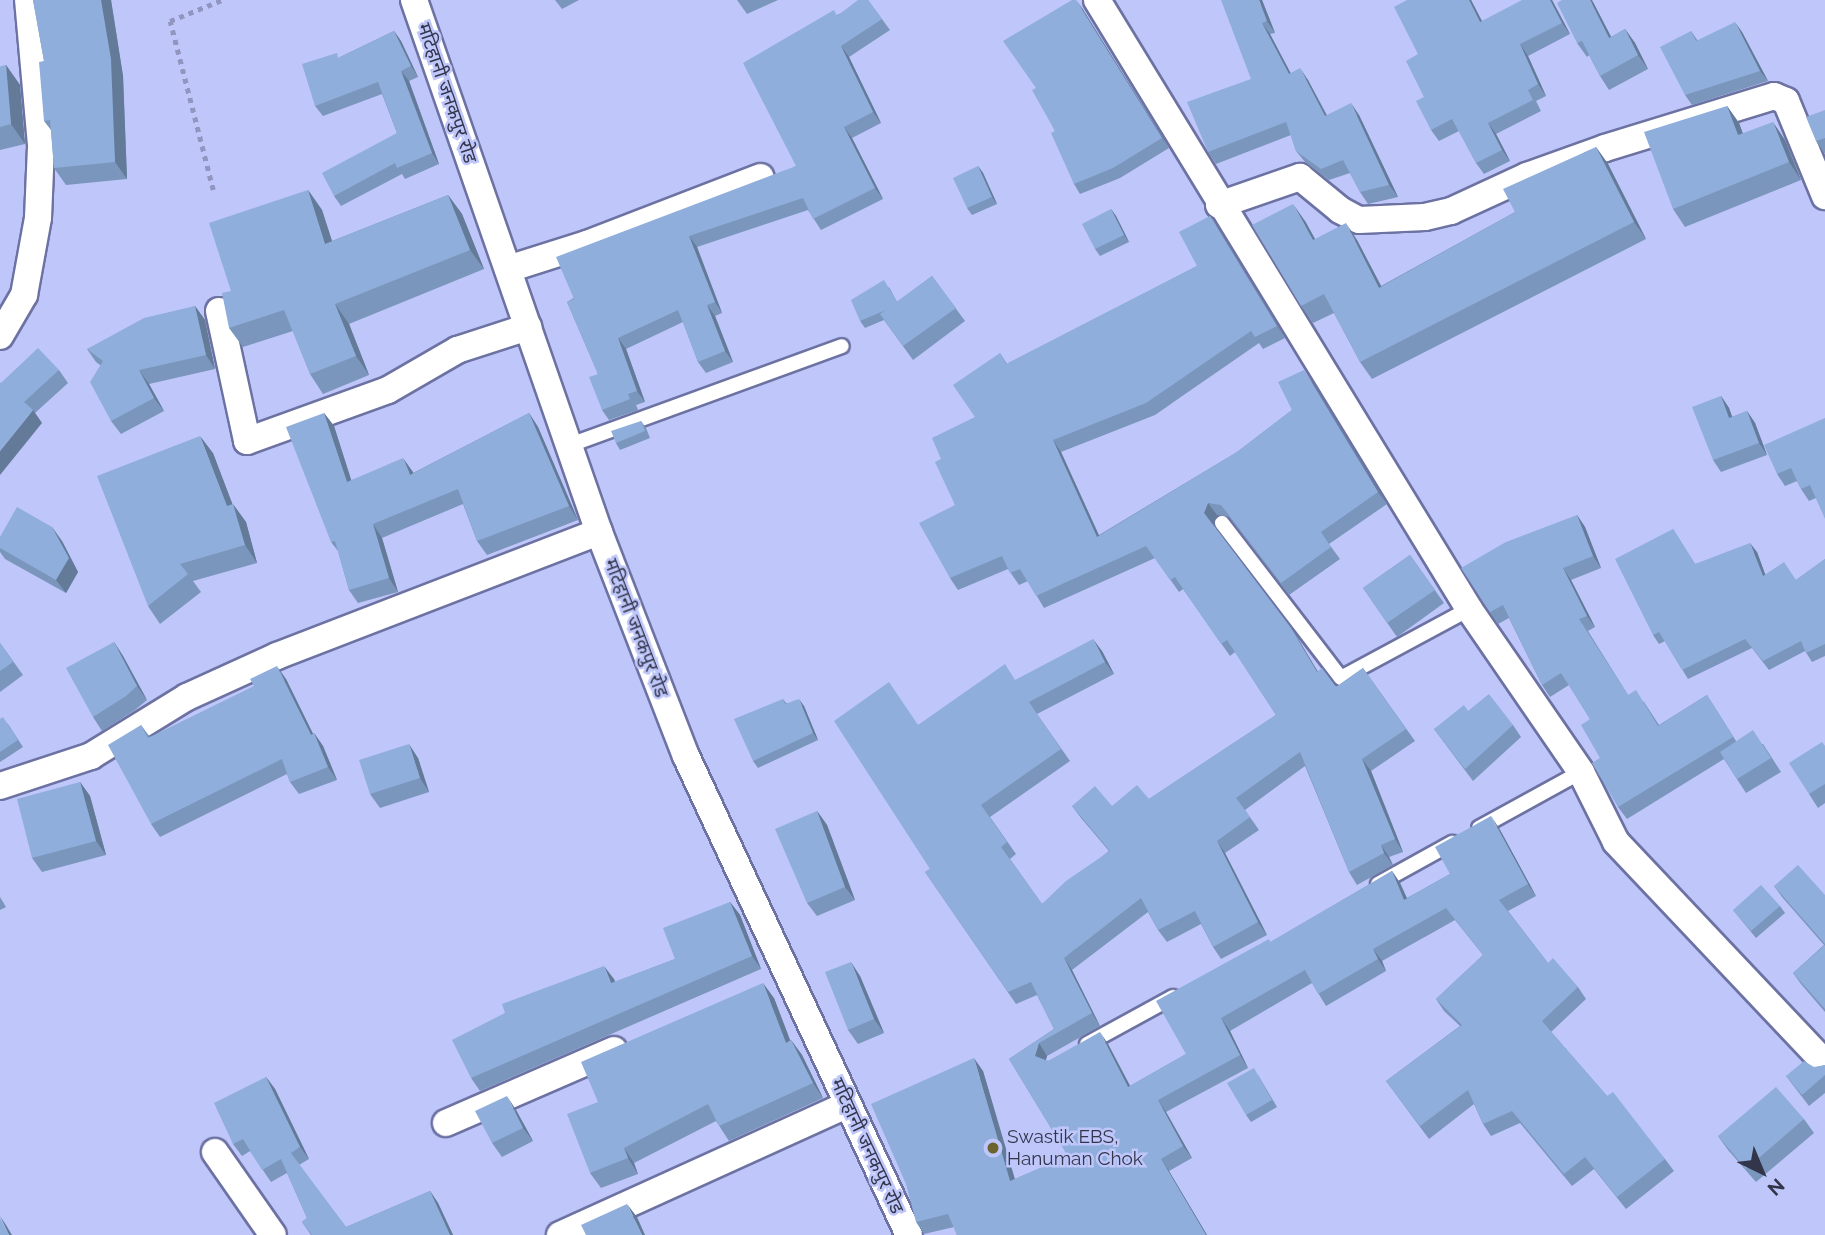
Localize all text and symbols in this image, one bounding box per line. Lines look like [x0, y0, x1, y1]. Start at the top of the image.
street label: मटिहानी जनकपुर रोड [412, 20, 482, 166]
street label: मटिहानी जनकपुर रोड [599, 555, 673, 701]
street label: मटिहानी जनकपुर रोड [826, 1075, 908, 1217]
place label: Swastik EBS, Hanuman Chok [1007, 1126, 1143, 1170]
north arrow [1727, 1137, 1797, 1207]
marker: Swastik EBS, Hanuman Chok [985, 1140, 1001, 1156]
text: N [1764, 1174, 1789, 1200]

